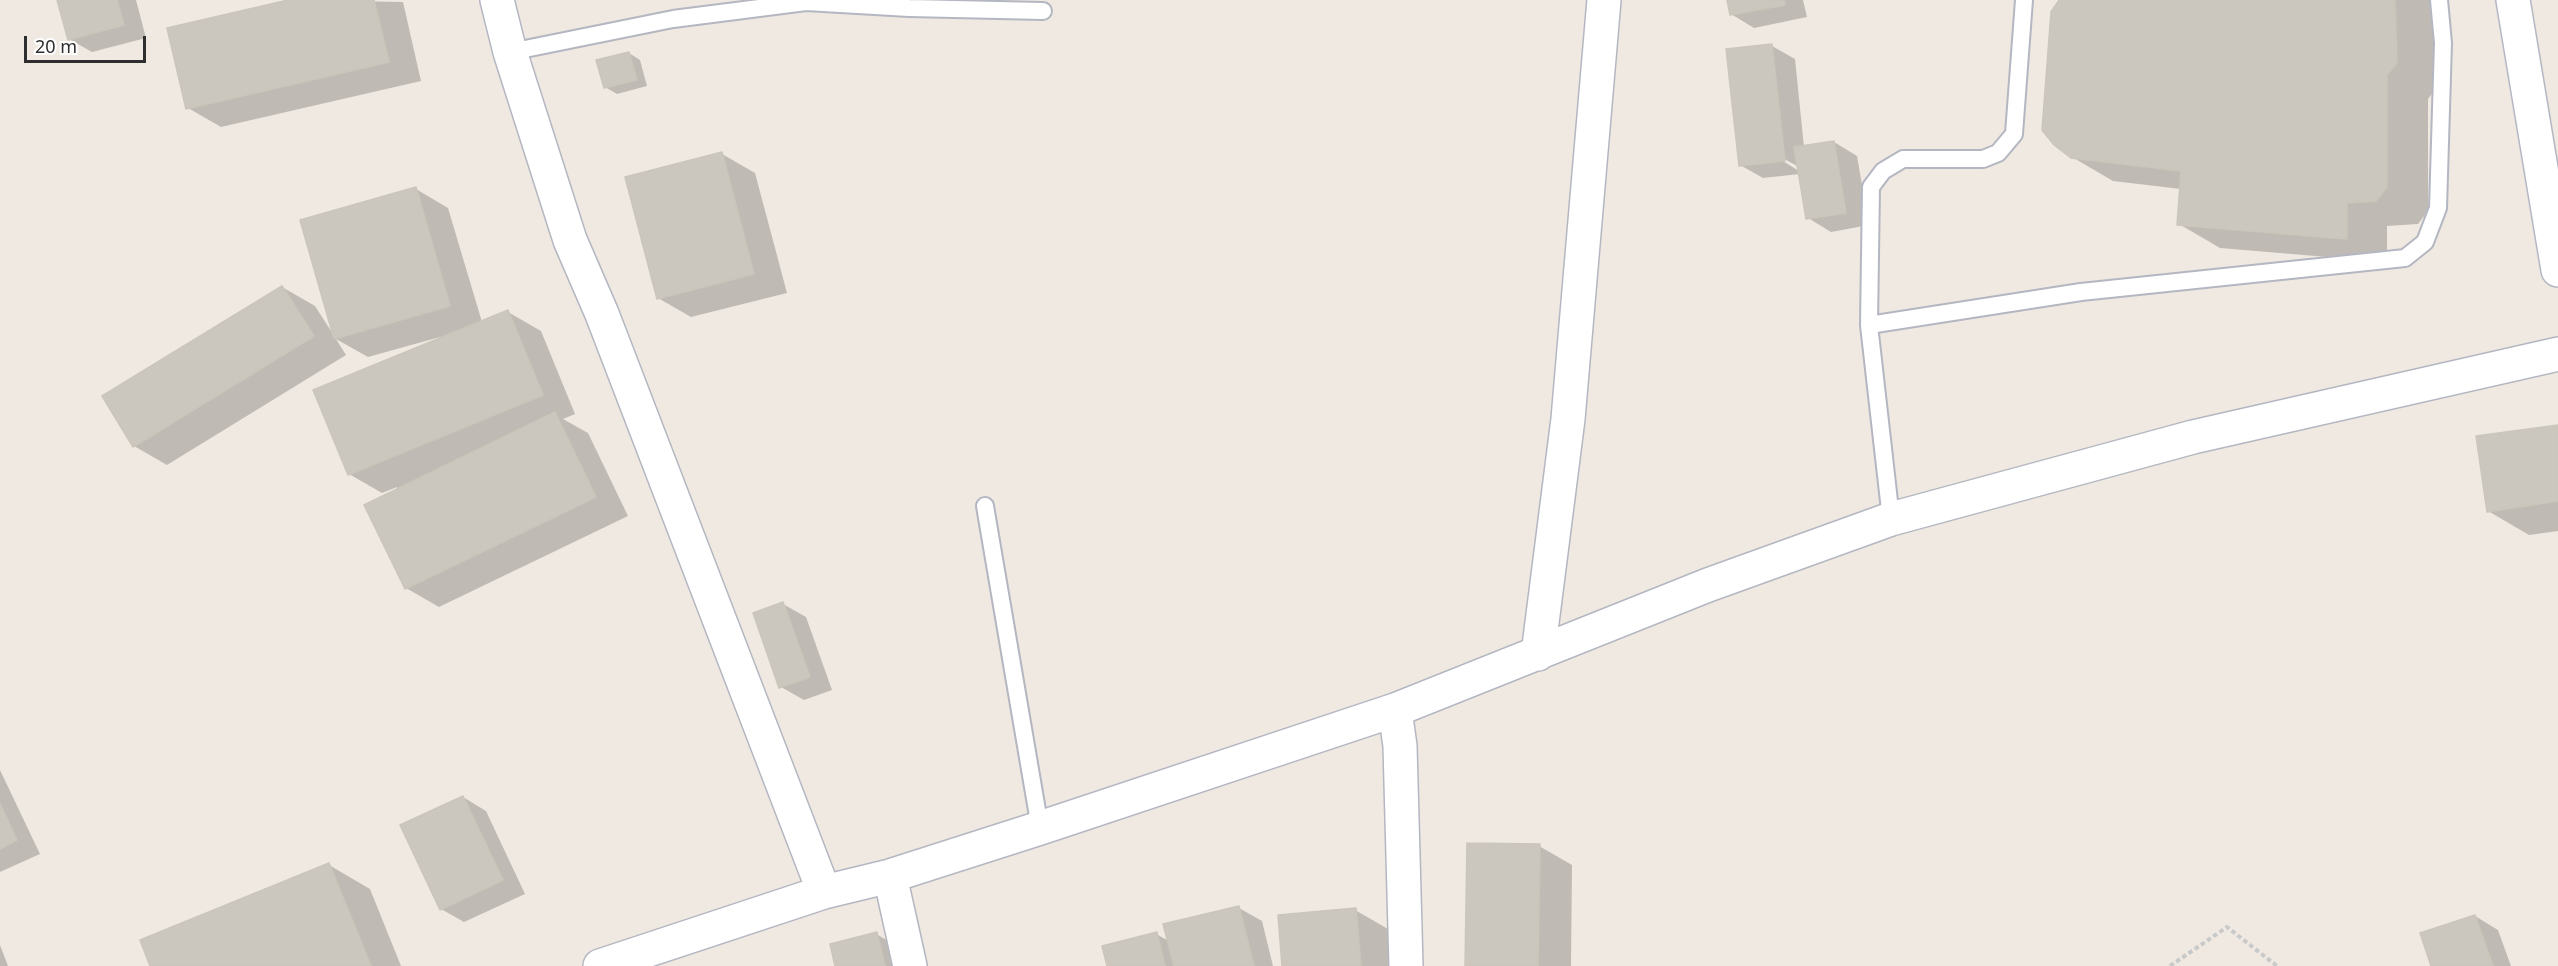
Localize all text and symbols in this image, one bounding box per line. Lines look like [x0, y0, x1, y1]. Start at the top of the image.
scale bar [27, 24, 148, 62]
text: 20 m [35, 34, 77, 58]

